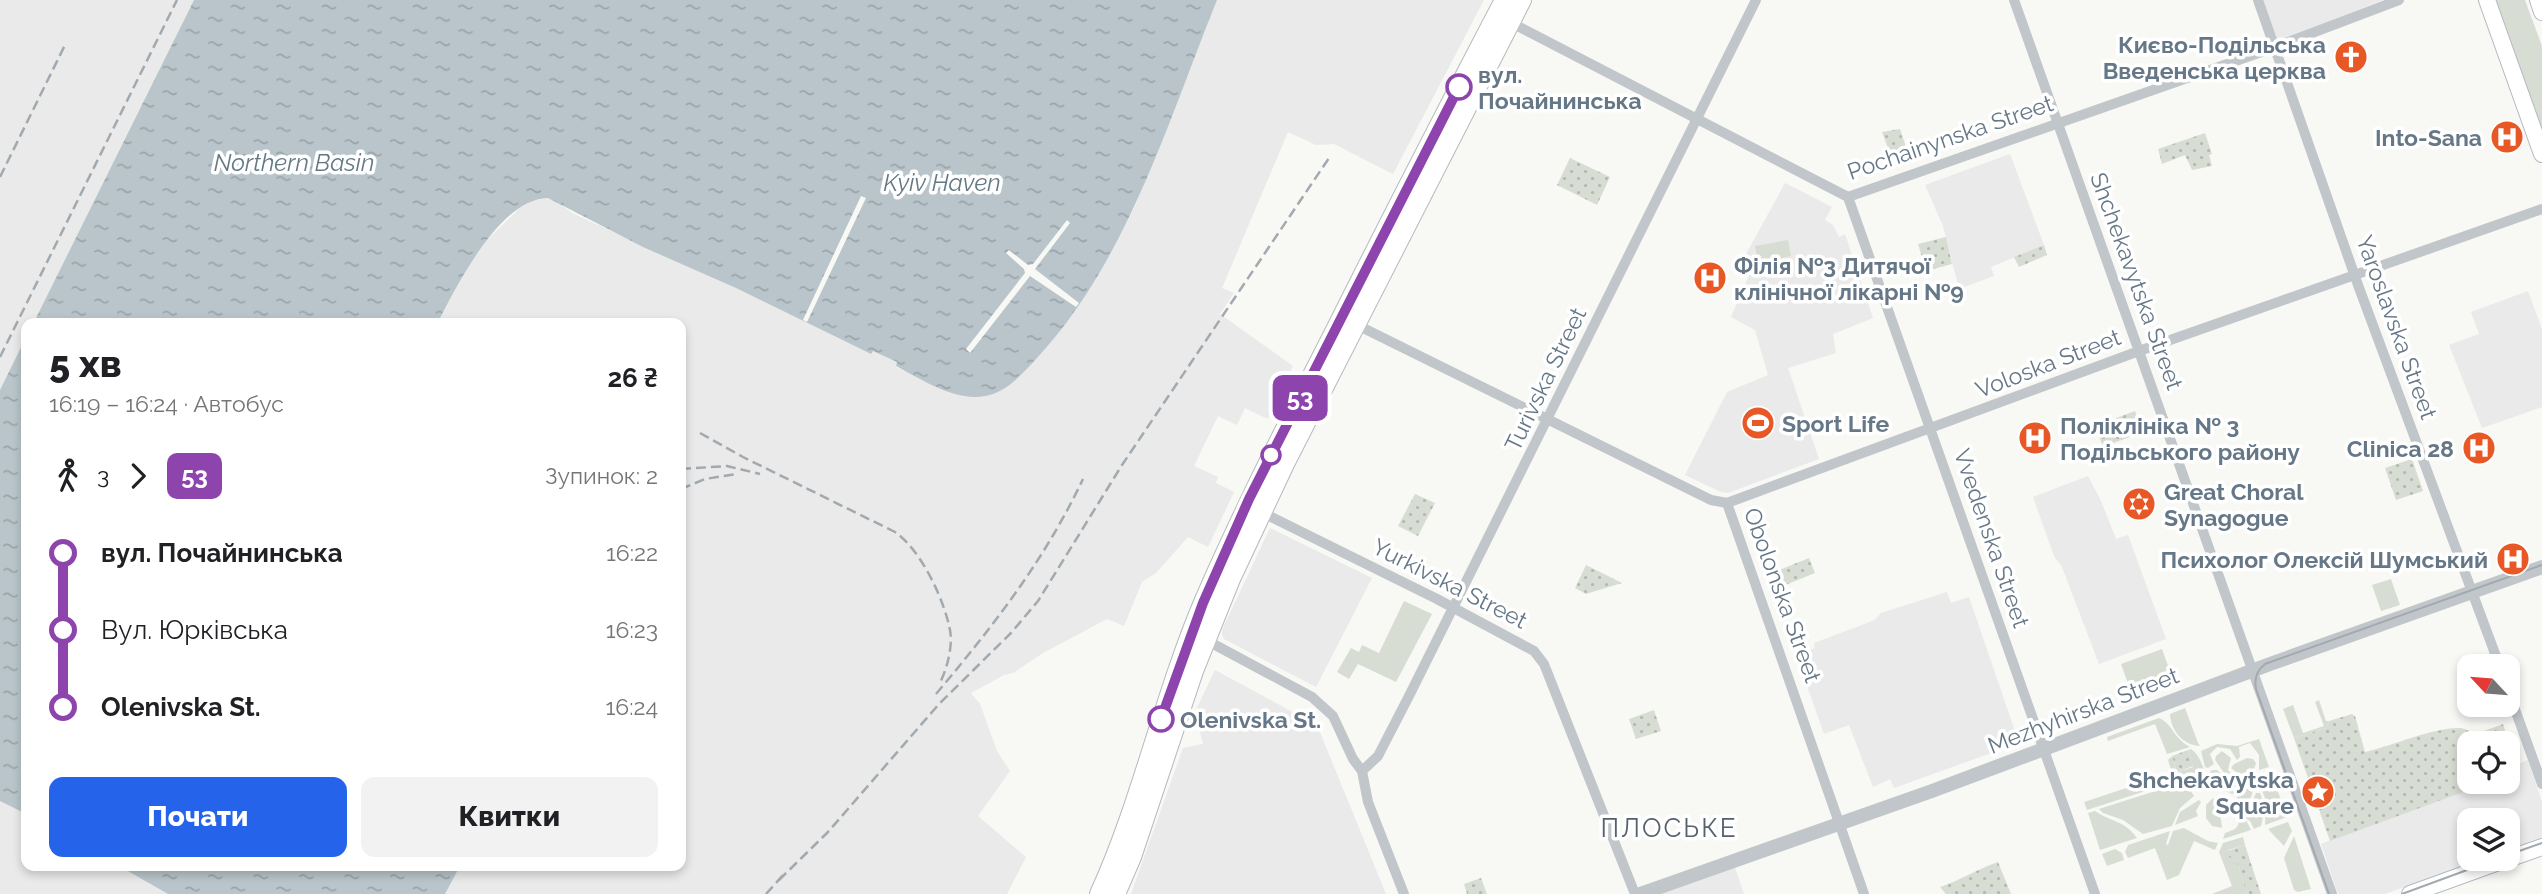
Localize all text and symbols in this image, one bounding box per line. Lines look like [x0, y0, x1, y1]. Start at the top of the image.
place label: Києво-Подільська Введенська церква [2103, 31, 2326, 84]
church icon: Києво-Подільська Введенська церква [2332, 38, 2370, 76]
place label: вул. Почайнинська [1478, 61, 1642, 114]
marker: вул. Почайнинська [1446, 74, 1472, 100]
street label: Pochainynska Street [1844, 89, 2057, 185]
hospital icon: Into-Sana [2488, 118, 2526, 156]
place label: Into-Sana [2375, 124, 2482, 151]
water label: Northern Basin [214, 148, 374, 177]
water label: Kyiv Haven [883, 168, 1001, 197]
street label: Shchekavytska Street [2085, 169, 2189, 394]
street label: Yaroslavska Street [2351, 231, 2443, 423]
place label: Філія №3 Дитячої клінічної лікарні №9 [1734, 252, 1964, 305]
hospital icon: Філія №3 Дитячої клінічної лікарні №9 [1691, 259, 1729, 297]
street label: Turivska Street [1499, 303, 1592, 455]
street label: Voloska Street [1972, 323, 2125, 403]
text: 5 хв [49, 341, 122, 386]
text: 26 ₴ [607, 363, 658, 393]
line badge: 53 [1268, 375, 1332, 421]
text: 53 [1287, 383, 1313, 412]
text: 16:19 – 16:24 · Автобус [49, 390, 284, 417]
sports icon: Sport Life [1739, 404, 1777, 442]
place label: Sport Life [1782, 410, 1889, 437]
place label: Поліклініка № 3 Подільського району [2060, 412, 2300, 465]
hospital icon: Поліклініка № 3 Подільського району [2016, 419, 2054, 457]
hospital icon: Clinica 28 [2460, 429, 2498, 467]
place label: Clinica 28 [2347, 435, 2454, 462]
unlabelled marker [1261, 445, 1281, 465]
street label: Vvedenska Street [1949, 445, 2035, 631]
icon: walk [49, 457, 87, 495]
icon: forward [119, 457, 157, 495]
text: 53 [181, 461, 208, 490]
text: 3 [97, 462, 109, 489]
text: Зупинок: 2 [545, 462, 658, 489]
place label: Great Choral Synagogue [2164, 478, 2304, 531]
synagogue icon: Great Choral Synagogue [2120, 485, 2158, 523]
street label: Obolonska Street [1739, 504, 1827, 686]
street label: Yurkivska Street [1368, 532, 1532, 634]
text: вул. Почайнинська [101, 538, 343, 568]
text: 16:22 [606, 539, 658, 566]
hospital icon: Психолог Олексій Шумський [2494, 540, 2532, 578]
place label: Психолог Олексій Шумський [2161, 546, 2488, 573]
text: Вул. Юрківська [101, 615, 288, 645]
text: 16:23 [606, 616, 658, 643]
north arrow [2457, 654, 2520, 718]
map controls [2457, 654, 2520, 871]
street label: Mezhyhirska Street [1984, 661, 2182, 759]
text: Olenivska St. [101, 692, 261, 722]
text: 16:24 [605, 693, 658, 720]
marker: Olenivska St. [1148, 706, 1174, 732]
place label: Olenivska St. [1180, 706, 1321, 733]
button: locate [2457, 731, 2520, 794]
place label: Shchekavytska Square [2129, 766, 2294, 819]
place icon: Shchekavytska Square [2299, 773, 2337, 811]
button: Почати [49, 777, 347, 857]
button: Квитки [361, 777, 658, 857]
button: layers [2457, 808, 2520, 871]
district label: ПЛОСЬКЕ [1600, 813, 1738, 843]

